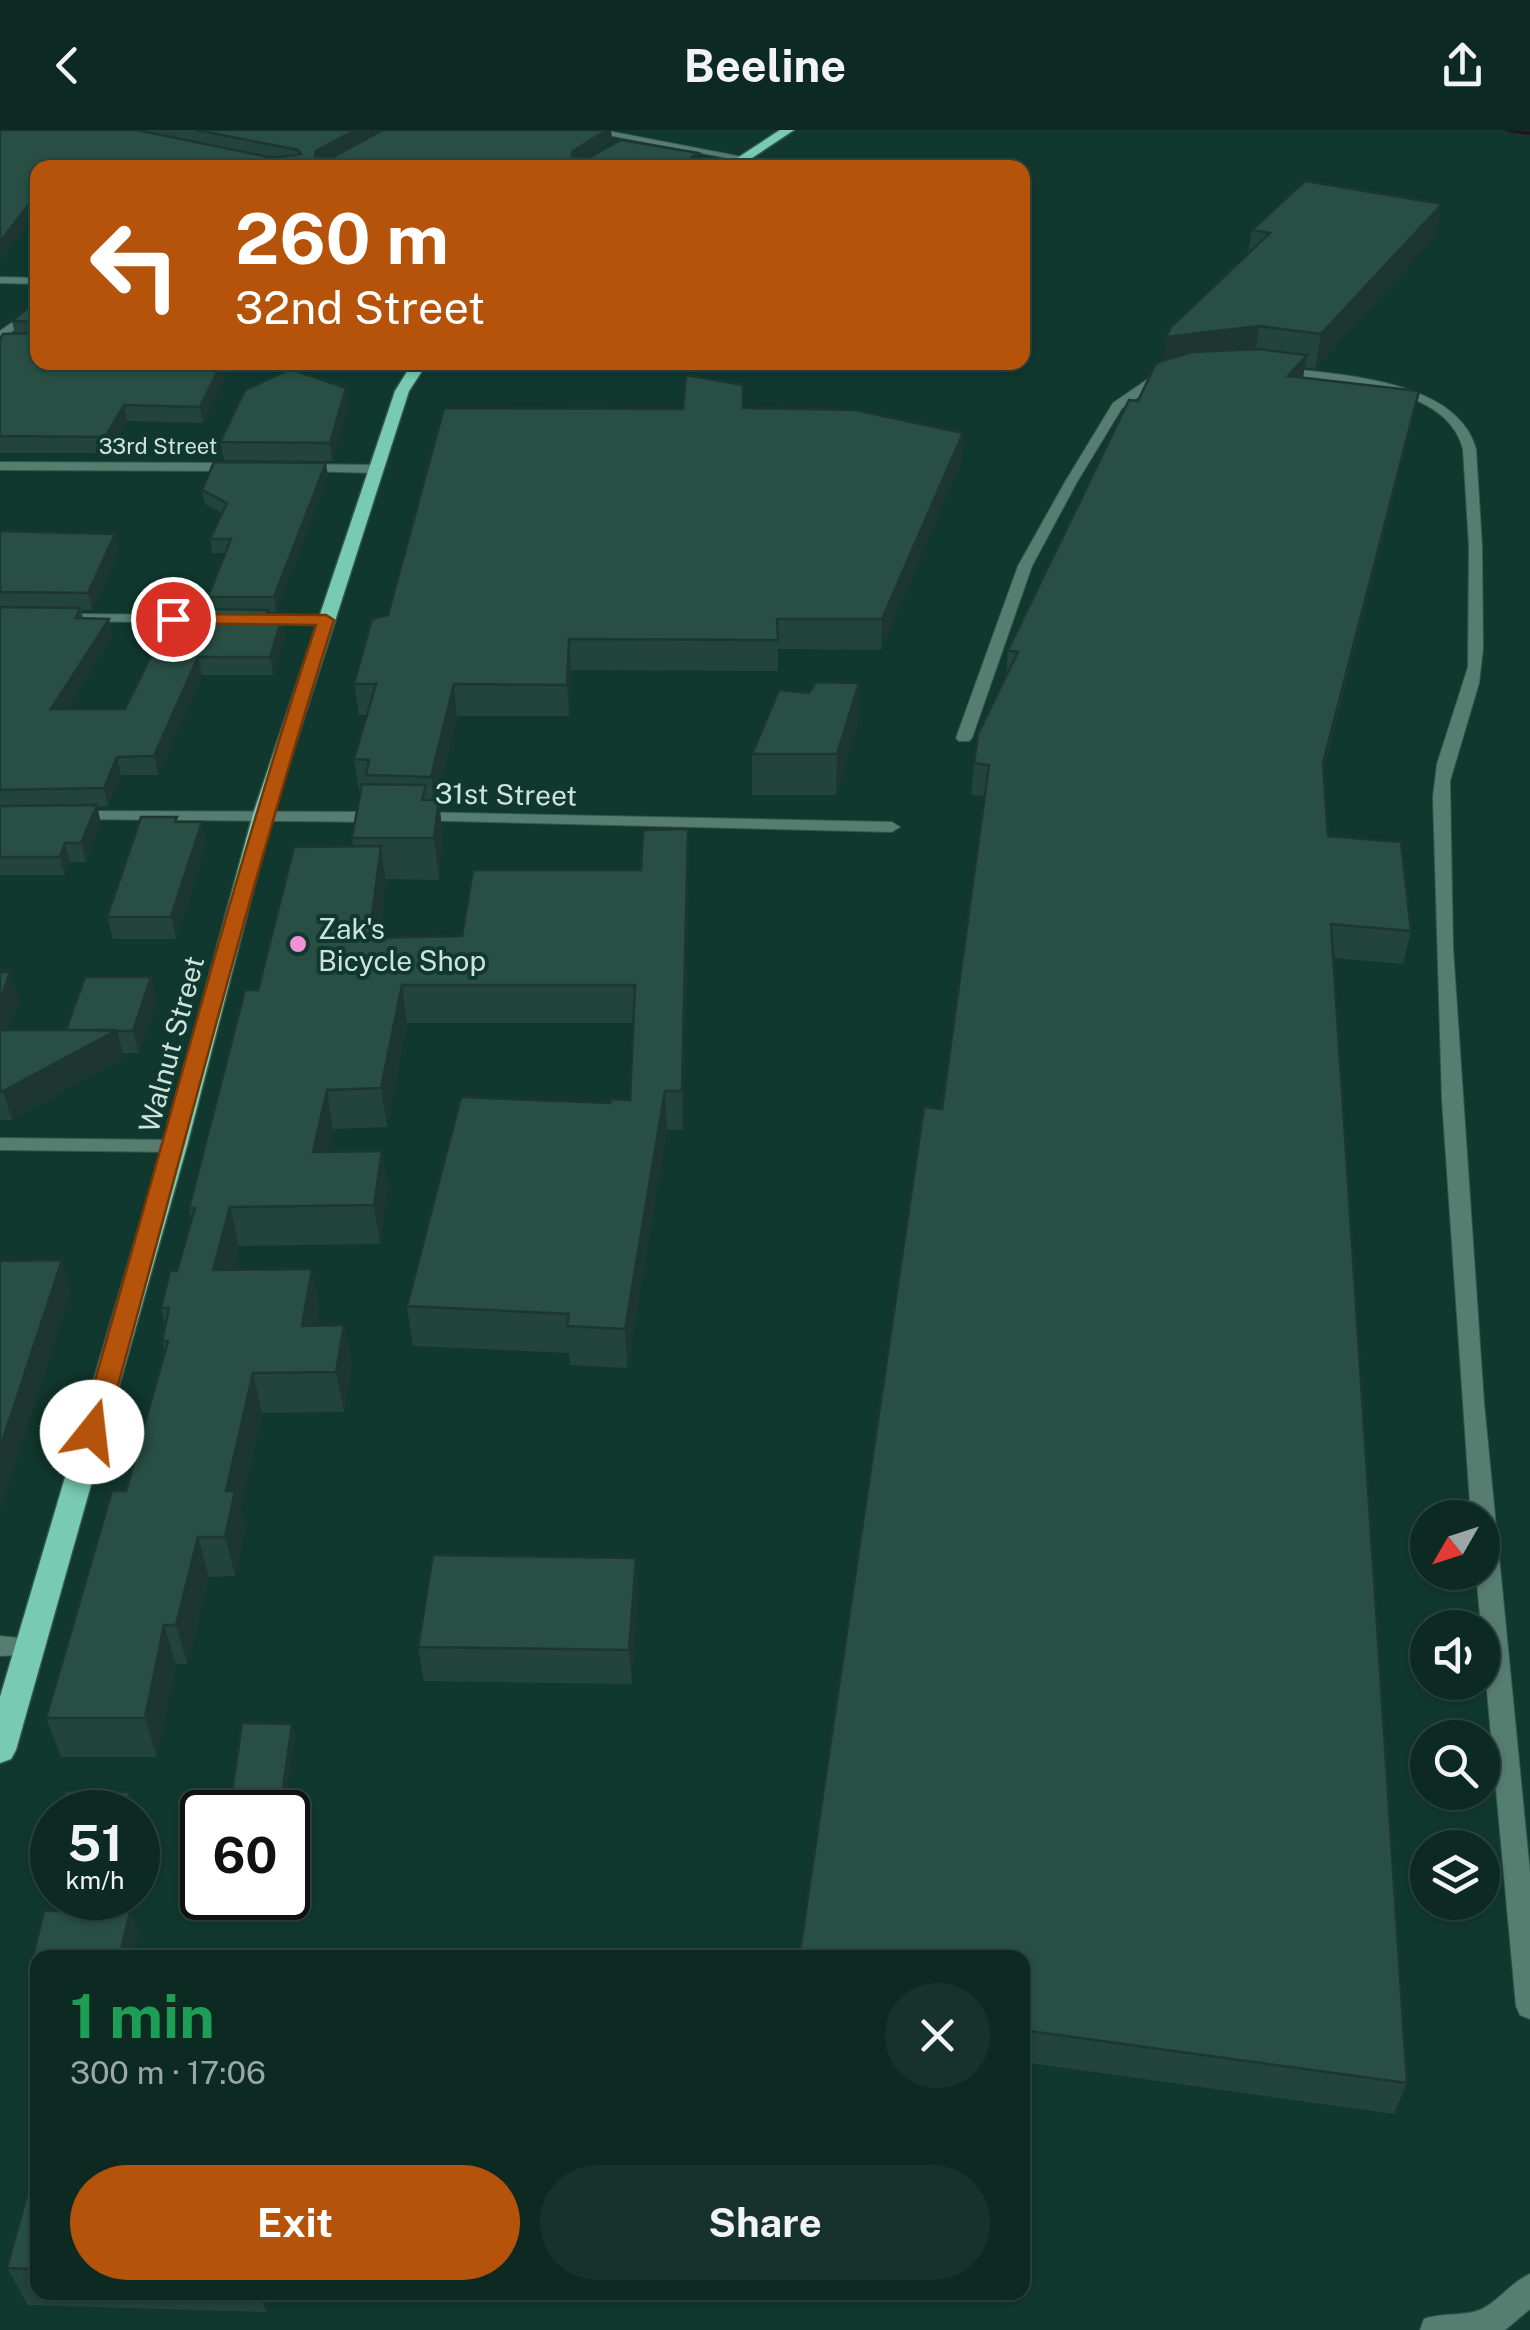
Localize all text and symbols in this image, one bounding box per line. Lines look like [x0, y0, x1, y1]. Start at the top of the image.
icon: back [40, 38, 95, 93]
icon: share [1435, 38, 1490, 93]
text: Beeline [684, 39, 846, 92]
text: 260 m [235, 197, 449, 280]
icon: left [70, 200, 200, 330]
text: 32nd Street [235, 281, 485, 334]
street label: 33rd Street [99, 433, 217, 459]
pin [131, 577, 216, 662]
icon: arrive [146, 592, 201, 647]
street label: 31st Street [435, 776, 577, 812]
place label: Zak's Bicycle Shop [318, 912, 486, 977]
marker: Zak's Bicycle Shop [287, 933, 309, 955]
street label: Walnut Street [132, 952, 210, 1136]
position arrow [40, 1380, 144, 1484]
north arrow [1410, 1500, 1500, 1590]
map controls [1410, 1500, 1500, 1920]
button: sound [1410, 1610, 1500, 1700]
button: search [1410, 1720, 1500, 1810]
speed limit sign: 60 [180, 1790, 310, 1920]
text: 51 [67, 1813, 123, 1872]
button: layers [1410, 1830, 1500, 1920]
text: km/h [66, 1865, 124, 1895]
text: 1 min [70, 1981, 215, 2052]
button: close [885, 1983, 990, 2088]
text: 300 m · 17:06 [70, 2054, 266, 2091]
button: Exit [70, 2165, 520, 2280]
button: Share [540, 2165, 990, 2280]

